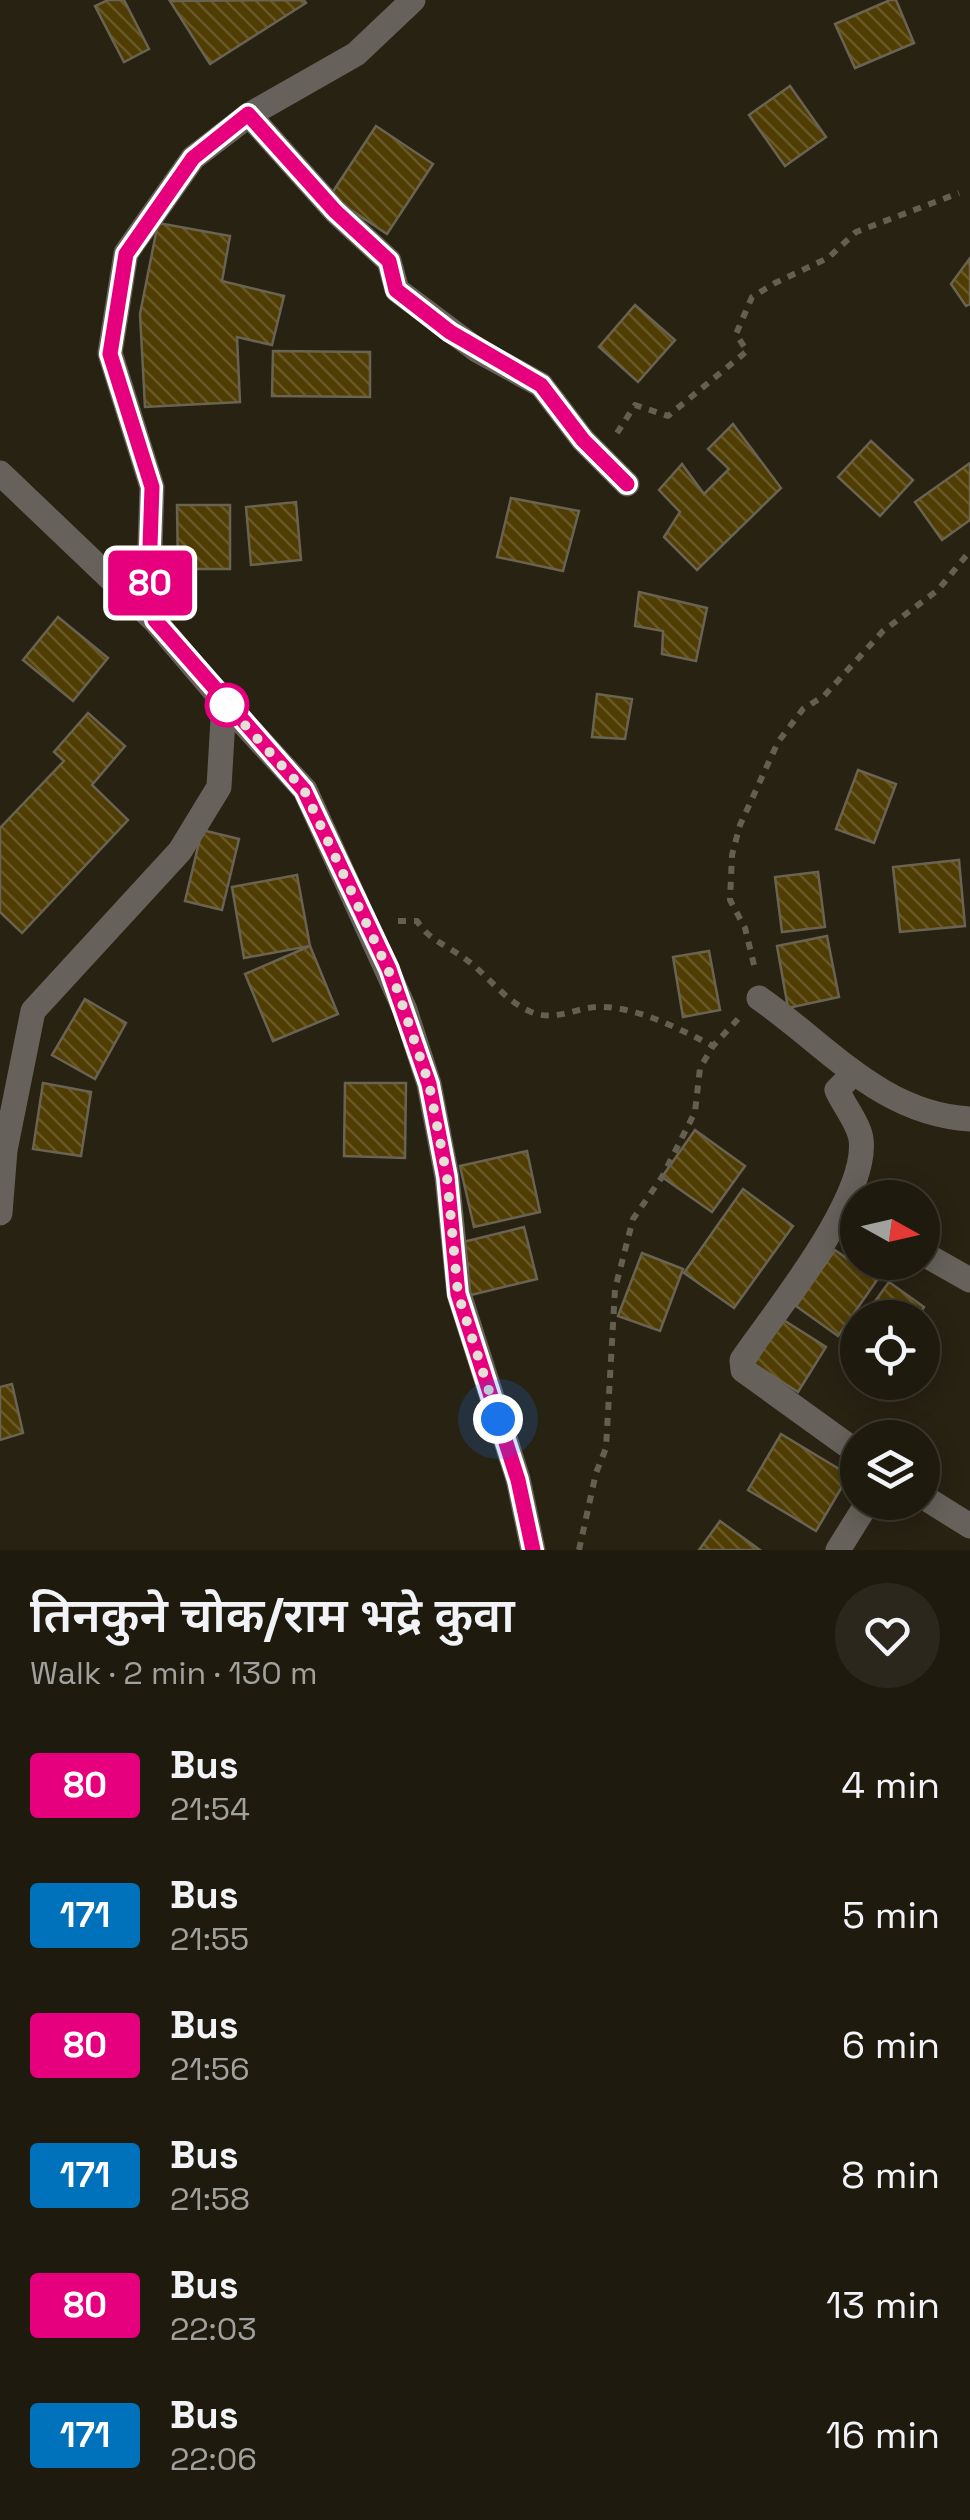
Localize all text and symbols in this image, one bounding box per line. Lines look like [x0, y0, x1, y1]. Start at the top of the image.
line badge: 80 [105, 550, 195, 616]
text: 80 [128, 561, 172, 605]
unlabelled marker [206, 684, 248, 726]
north arrow [840, 1180, 940, 1280]
map controls [840, 1180, 940, 1520]
button: locate [840, 1300, 940, 1400]
your location [473, 1394, 523, 1444]
button: layers [840, 1420, 940, 1520]
button: heart [835, 1583, 940, 1688]
text: तिनकुने चोक/राम भद्रे कुवा [30, 1585, 515, 1646]
text: Walk · 2 min · 130 m [30, 1653, 317, 1693]
text: Bus [170, 1741, 239, 1789]
text: 4 min [841, 1761, 940, 1809]
text: 80 [63, 1763, 107, 1807]
text: 21:54 [170, 1789, 250, 1829]
text: Bus [170, 1871, 239, 1919]
text: 5 min [842, 1891, 940, 1939]
text: 171 [60, 1893, 110, 1937]
text: 21:55 [170, 1919, 249, 1959]
text: Bus [170, 2001, 239, 2049]
text: 6 min [842, 2021, 940, 2069]
text: 80 [63, 2023, 107, 2067]
text: 21:56 [170, 2049, 250, 2089]
text: Bus [170, 2131, 239, 2179]
text: 8 min [841, 2151, 940, 2199]
text: 171 [60, 2153, 110, 2197]
text: 21:58 [170, 2179, 250, 2219]
text: Bus [170, 2261, 239, 2309]
text: 13 min [826, 2281, 940, 2329]
text: 80 [63, 2283, 107, 2327]
text: 22:03 [170, 2309, 257, 2349]
text: Bus [170, 2391, 239, 2439]
text: 16 min [826, 2411, 940, 2459]
text: 171 [60, 2413, 110, 2457]
text: 22:06 [170, 2439, 257, 2479]

